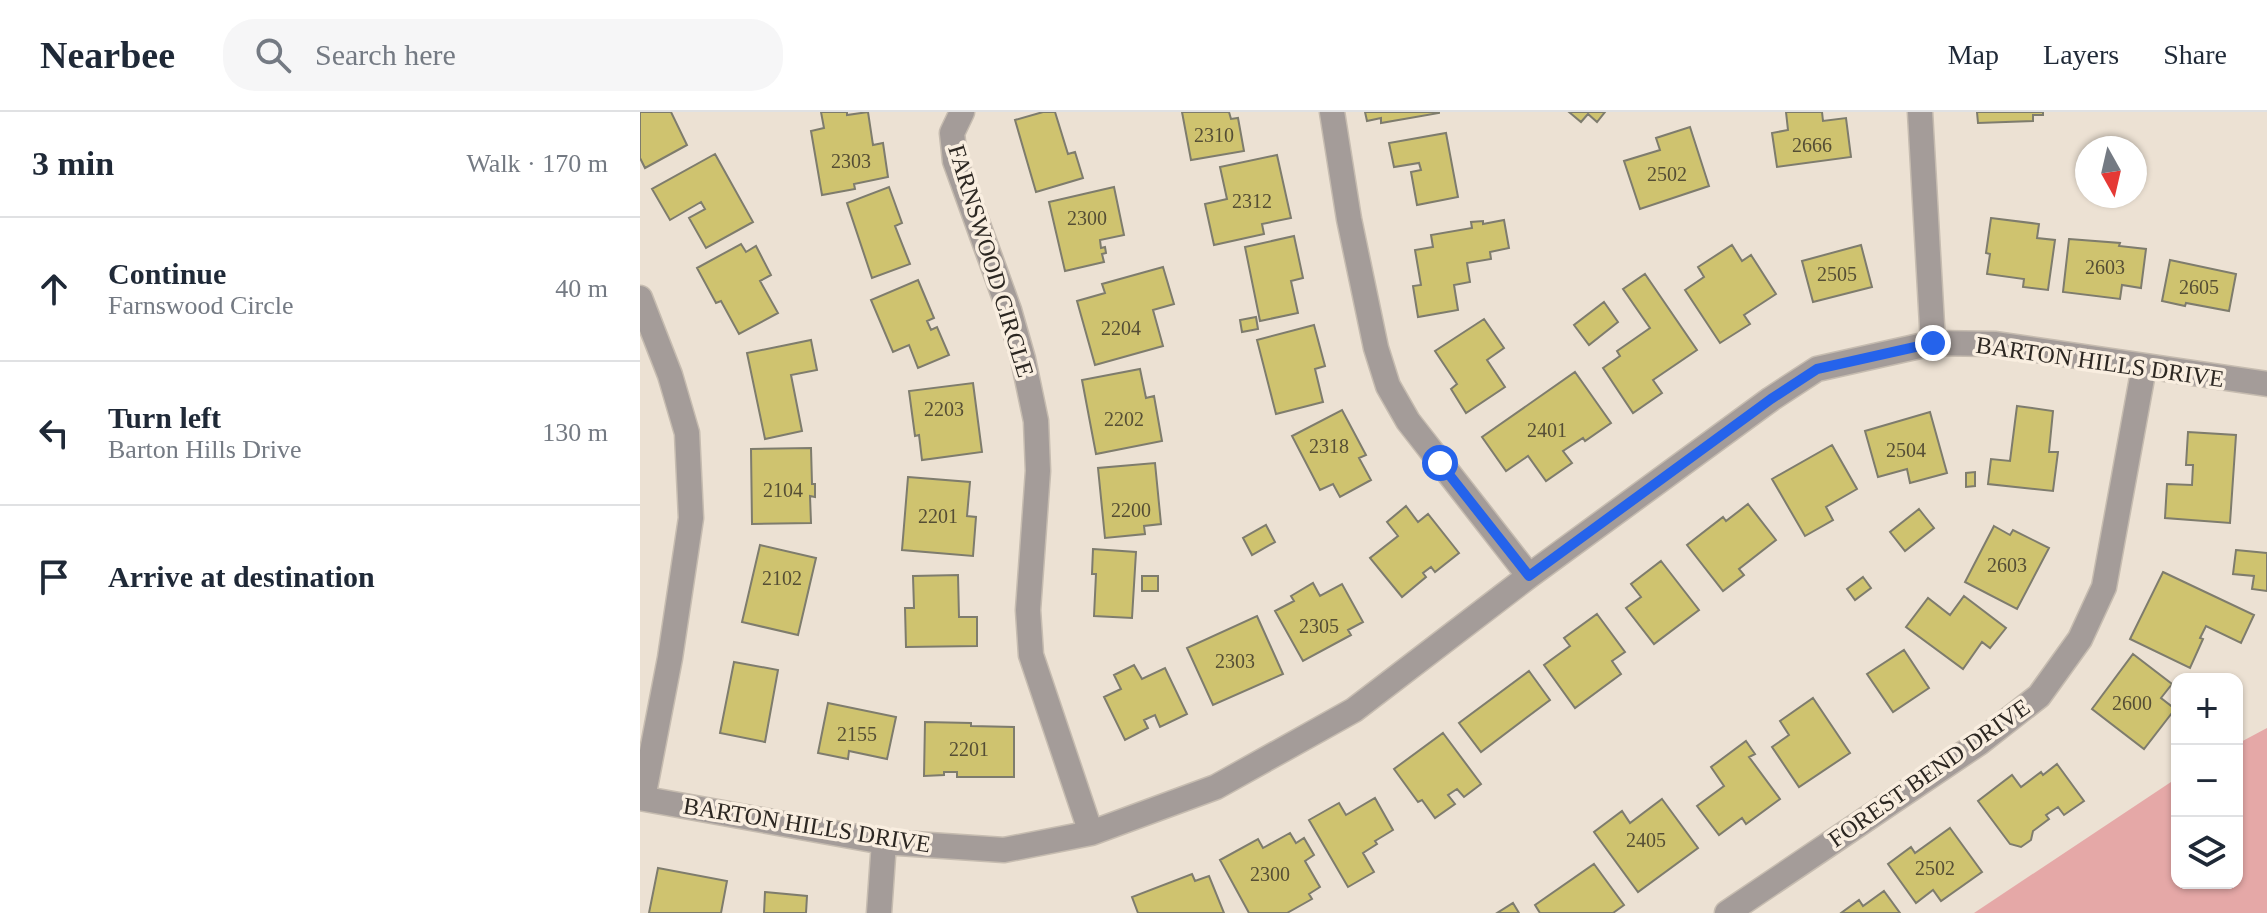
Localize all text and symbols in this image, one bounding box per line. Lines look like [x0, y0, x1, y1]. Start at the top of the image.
search box [223, 19, 783, 91]
icon: search [251, 33, 295, 77]
text: Nearbee [40, 34, 175, 76]
text: Search here [315, 38, 456, 71]
text: Map [1948, 39, 1999, 70]
text: Layers [2043, 39, 2119, 70]
text: Share [2163, 39, 2227, 70]
house number: 2310 [1194, 124, 1234, 146]
house number: 2666 [1792, 134, 1832, 156]
north arrow [2075, 136, 2147, 208]
street label: FARNSWOOD CIRCLE [943, 142, 1039, 380]
text: 3 min [32, 145, 114, 182]
text: Walk · 170 m [466, 149, 608, 178]
house number: 2303 [831, 150, 871, 172]
house number: 2502 [1647, 163, 1687, 185]
house number: 2312 [1232, 190, 1272, 212]
house number: 2300 [1067, 207, 1107, 229]
house number: 2603 [2085, 256, 2125, 278]
text: Continue [108, 257, 226, 290]
house number: 2505 [1817, 263, 1857, 285]
icon: ahead [32, 267, 76, 311]
text: 40 m [555, 274, 608, 303]
house number: 2605 [2179, 276, 2219, 298]
text: Farnswood Circle [108, 291, 294, 320]
house number: 2204 [1101, 317, 1141, 339]
route end [1915, 325, 1951, 361]
street label: BARTON HILLS DRIVE [1974, 332, 2226, 392]
house number: 2203 [924, 398, 964, 420]
text: Turn left [108, 401, 221, 434]
house number: 2202 [1104, 408, 1144, 430]
icon: left [32, 411, 76, 455]
text: 130 m [542, 418, 608, 447]
house number: 2401 [1527, 419, 1567, 441]
text: Barton Hills Drive [108, 435, 302, 464]
house number: 2318 [1309, 435, 1349, 457]
house number: 2504 [1886, 439, 1926, 461]
route start [1422, 445, 1458, 481]
house number: 2104 [763, 479, 803, 501]
house number: 2200 [1111, 499, 1151, 521]
house number: 2201 [918, 505, 958, 527]
house number: 2603 [1987, 554, 2027, 576]
icon: arrive [32, 555, 76, 599]
text: Arrive at destination [108, 560, 375, 593]
house number: 2102 [762, 567, 802, 589]
house number: 2305 [1299, 615, 1339, 637]
house number: 2303 [1215, 650, 1255, 672]
map controls [2171, 673, 2243, 889]
button: + [2171, 673, 2243, 745]
house number: 2600 [2112, 692, 2152, 714]
street label: FOREST BEND DRIVE [1823, 694, 2035, 852]
house number: 2155 [837, 723, 877, 745]
house number: 2201 [949, 738, 989, 760]
button: − [2171, 745, 2243, 817]
street label: BARTON HILLS DRIVE [681, 793, 933, 857]
button: layers [2171, 817, 2243, 889]
house number: 2405 [1626, 829, 1666, 851]
house number: 2502 [1915, 857, 1955, 879]
house number: 2300 [1250, 863, 1290, 885]

